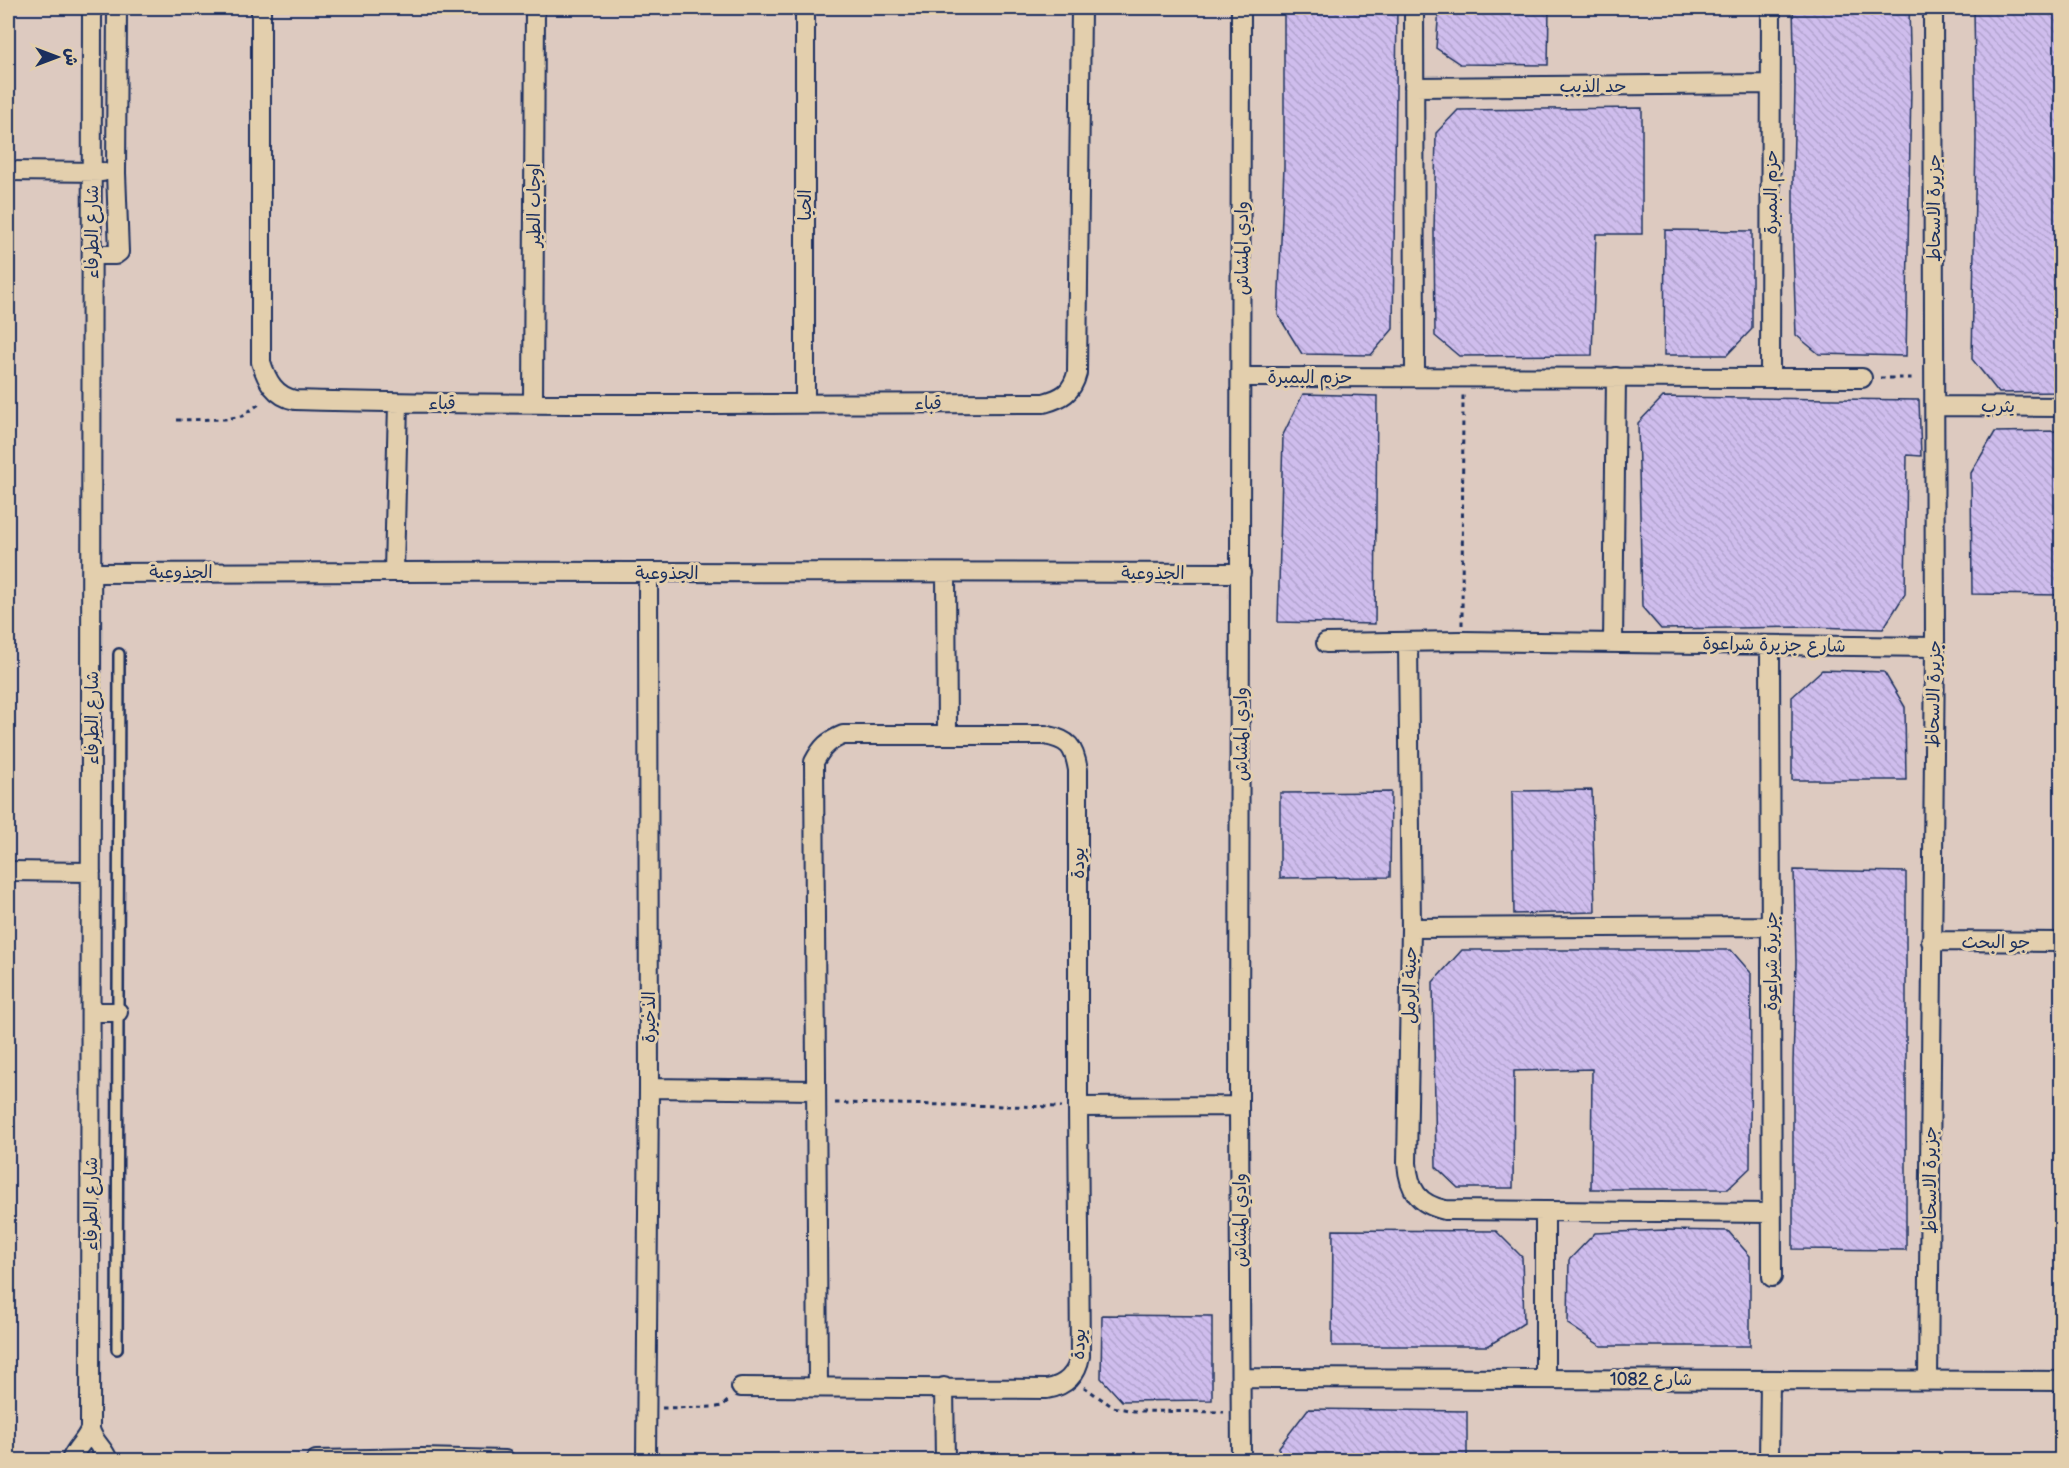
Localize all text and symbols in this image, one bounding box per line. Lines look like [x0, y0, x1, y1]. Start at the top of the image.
north arrow [27, 27, 87, 87]
text: ش [61, 48, 80, 66]
street label: حد الذيب [1559, 76, 1627, 97]
street label: حزم البمبرة [1761, 150, 1785, 234]
street label: جزيرة الاسحاط [1924, 154, 1945, 262]
street label: اوجاب الطير [524, 163, 545, 249]
street label: شارع الطرفاء [82, 185, 104, 279]
street label: الحيا [795, 189, 816, 221]
street label: وادي المشاش [1232, 201, 1255, 295]
street label: حزم البمبرة [1268, 367, 1352, 391]
street label: قباء [428, 393, 456, 414]
street label: قباء [914, 393, 942, 414]
street label: يثرب [1981, 396, 2015, 417]
street label: الجذوعية [149, 562, 213, 583]
street label: الجذوعية [635, 563, 699, 584]
street label: الجذوعية [1121, 563, 1185, 584]
street label: شارع جزيرة شراعوة [1702, 633, 1846, 658]
street label: جزيرة الاسحاط [1923, 640, 1945, 748]
street label: شارع الطرفاء [82, 671, 104, 765]
street label: وادي المشاش [1231, 687, 1254, 781]
street label: يودة [1068, 847, 1089, 879]
street label: جزيرة شراعوة [1761, 911, 1782, 1011]
street label: جو البحث [1962, 932, 2030, 953]
street label: حينة الرمل [1399, 946, 1421, 1024]
street label: الذخيرة [639, 991, 660, 1043]
street label: جزيرة الاسحاط [1920, 1126, 1941, 1234]
street label: شارع الطرفاء [81, 1157, 103, 1251]
street label: وادي المشاش [1230, 1173, 1253, 1267]
street label: يودة [1068, 1328, 1090, 1360]
street label: شارع 1082 [1610, 1369, 1692, 1391]

